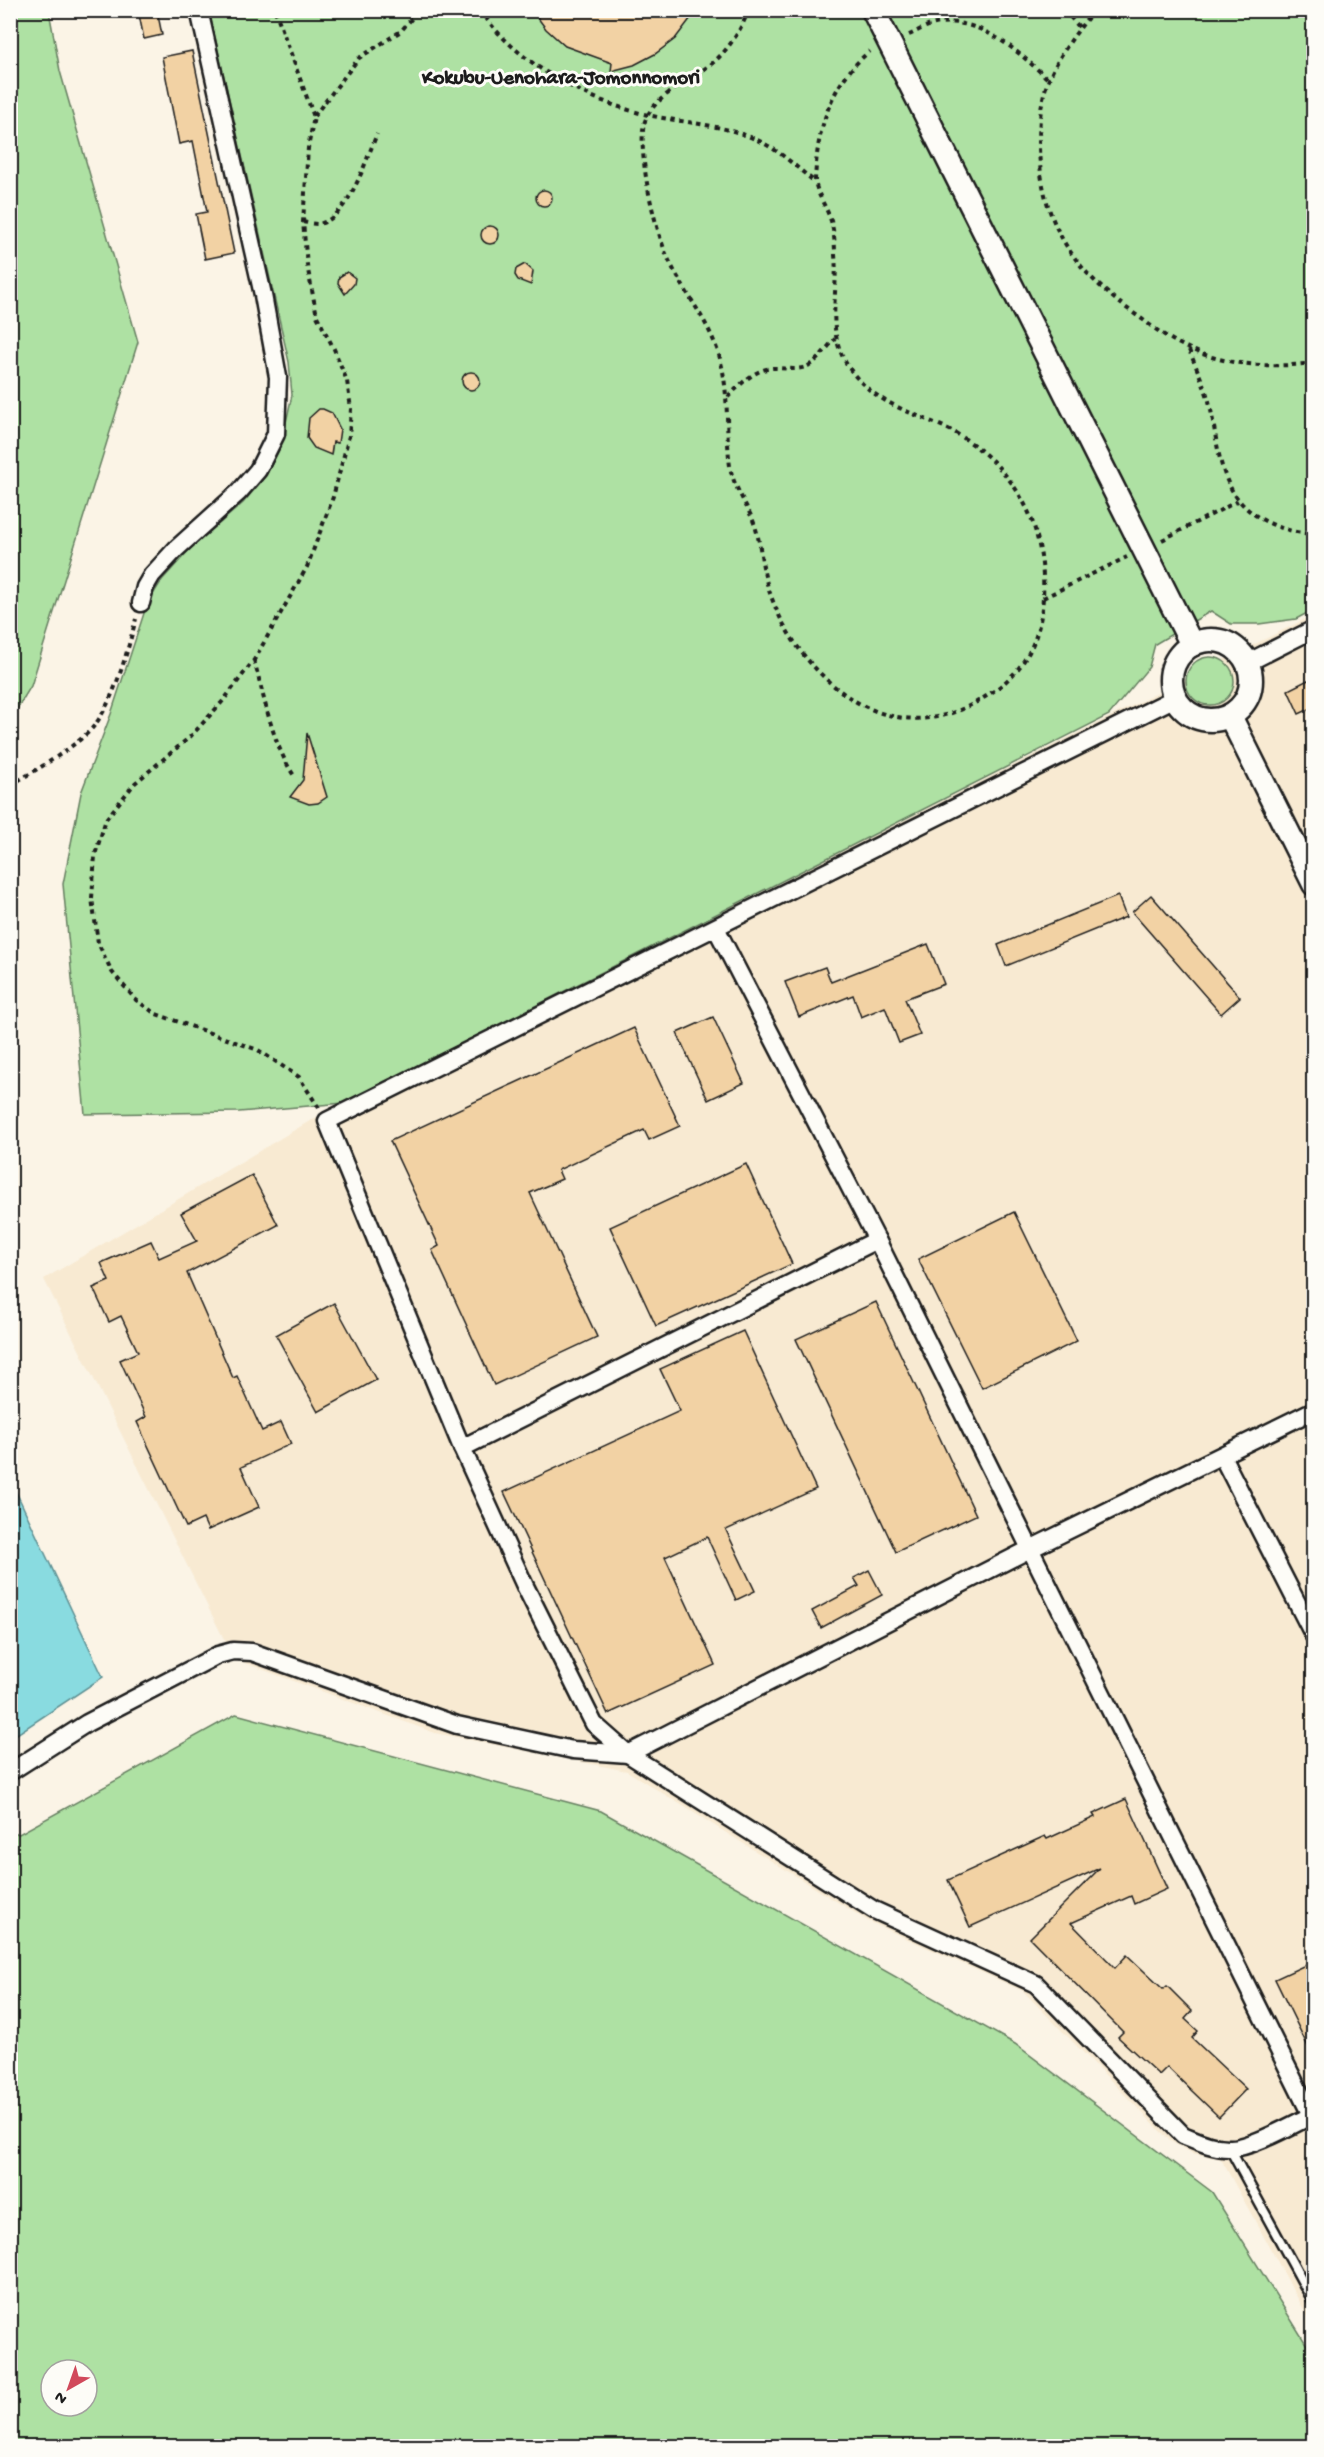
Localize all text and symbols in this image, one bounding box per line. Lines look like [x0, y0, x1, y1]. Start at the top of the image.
district label: Kokubu-Uenohara-Jomonnomori [421, 67, 700, 92]
north arrow [39, 2358, 99, 2418]
text: N [51, 2386, 72, 2407]

